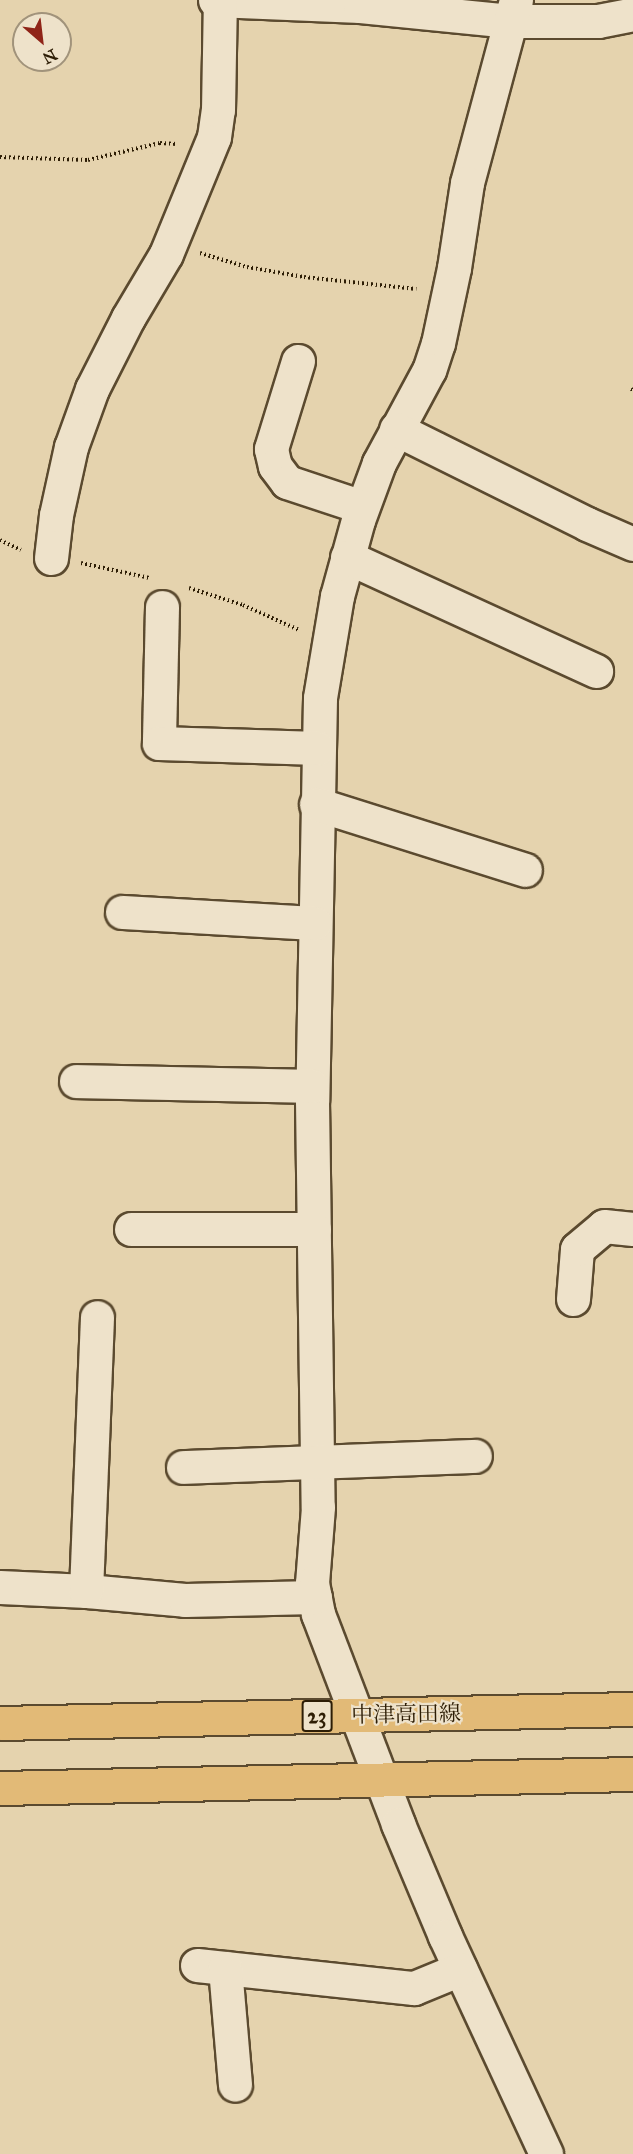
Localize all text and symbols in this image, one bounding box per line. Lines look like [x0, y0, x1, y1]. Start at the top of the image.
north arrow [12, 12, 72, 72]
text: N [39, 45, 60, 68]
road number: 23 [300, 1698, 334, 1734]
street label: 中津高田線 [351, 1700, 461, 1728]

